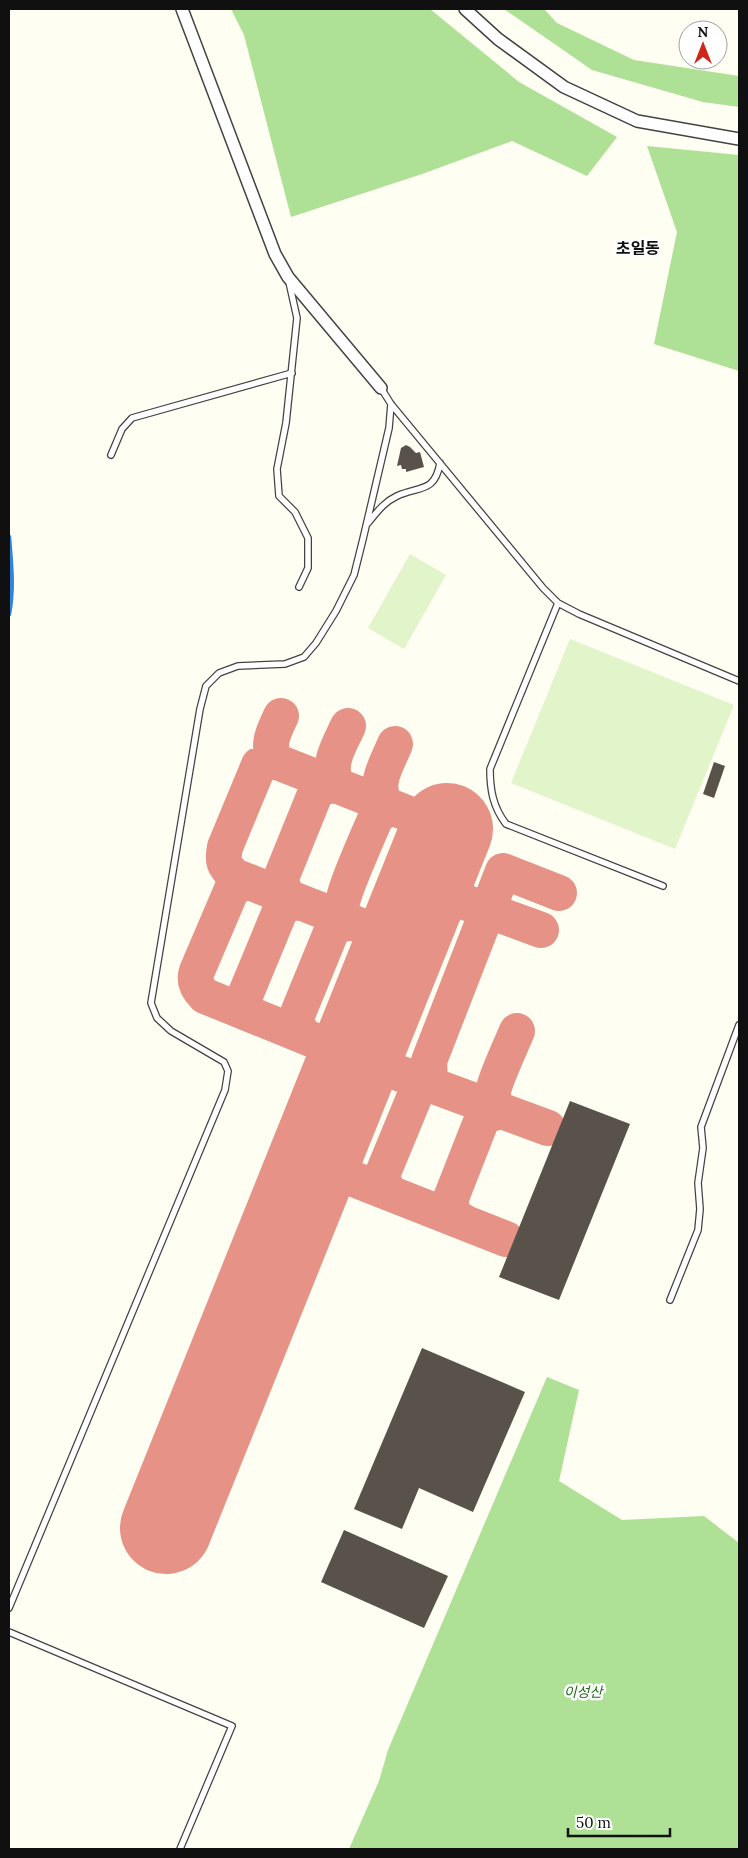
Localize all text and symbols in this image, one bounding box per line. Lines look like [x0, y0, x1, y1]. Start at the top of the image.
north arrow [678, 20, 728, 70]
text: N [698, 23, 709, 41]
district label: 초일동 [616, 238, 660, 258]
park label: 이성산 [564, 1683, 604, 1701]
scale bar [568, 1806, 670, 1838]
text: 50 m [576, 1813, 611, 1832]

